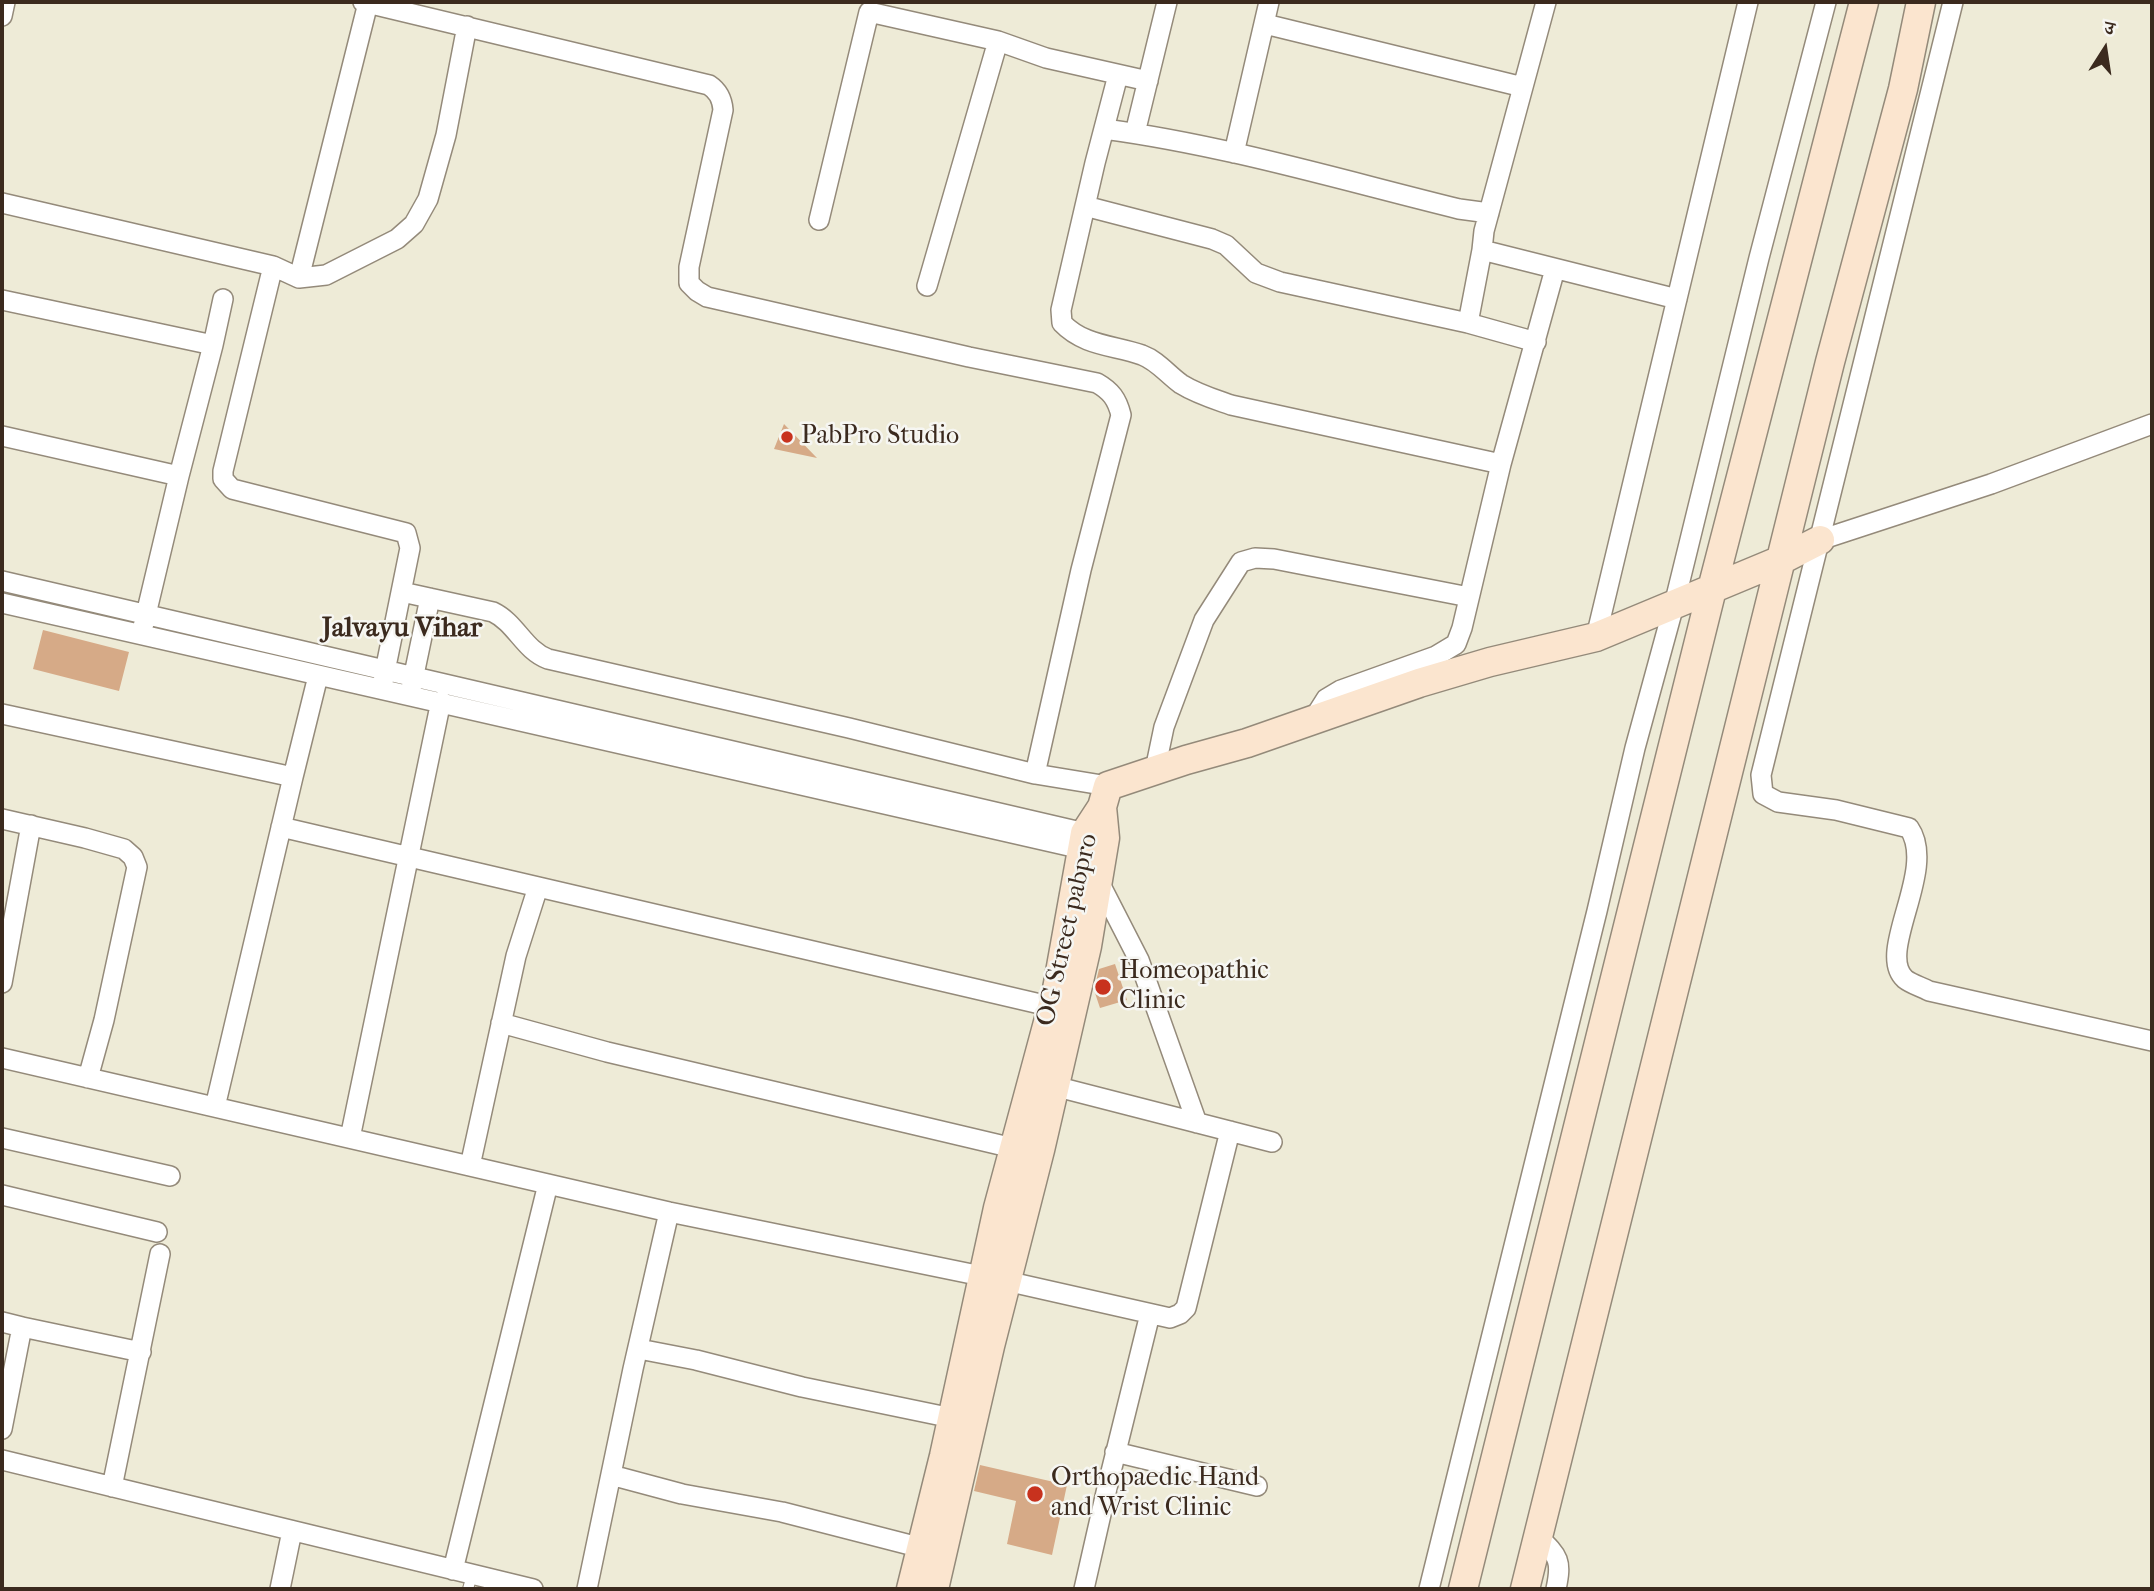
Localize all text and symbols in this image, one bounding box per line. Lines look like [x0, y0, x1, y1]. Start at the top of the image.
north arrow [2070, 14, 2140, 84]
text: उ [2102, 17, 2116, 40]
place label: PabPro Studio [801, 421, 959, 453]
marker: PabPro Studio [779, 429, 795, 445]
district label: Jalvayu Vihar [322, 612, 482, 646]
street label: OG Street pabpro [1031, 831, 1105, 1029]
place label: Homeopathic Clinic [1119, 956, 1269, 1018]
marker: Homeopathic Clinic [1093, 977, 1113, 997]
place label: Orthopaedic Hand and Wrist Clinic [1051, 1463, 1259, 1524]
marker: Orthopaedic Hand and Wrist Clinic [1025, 1484, 1045, 1504]

